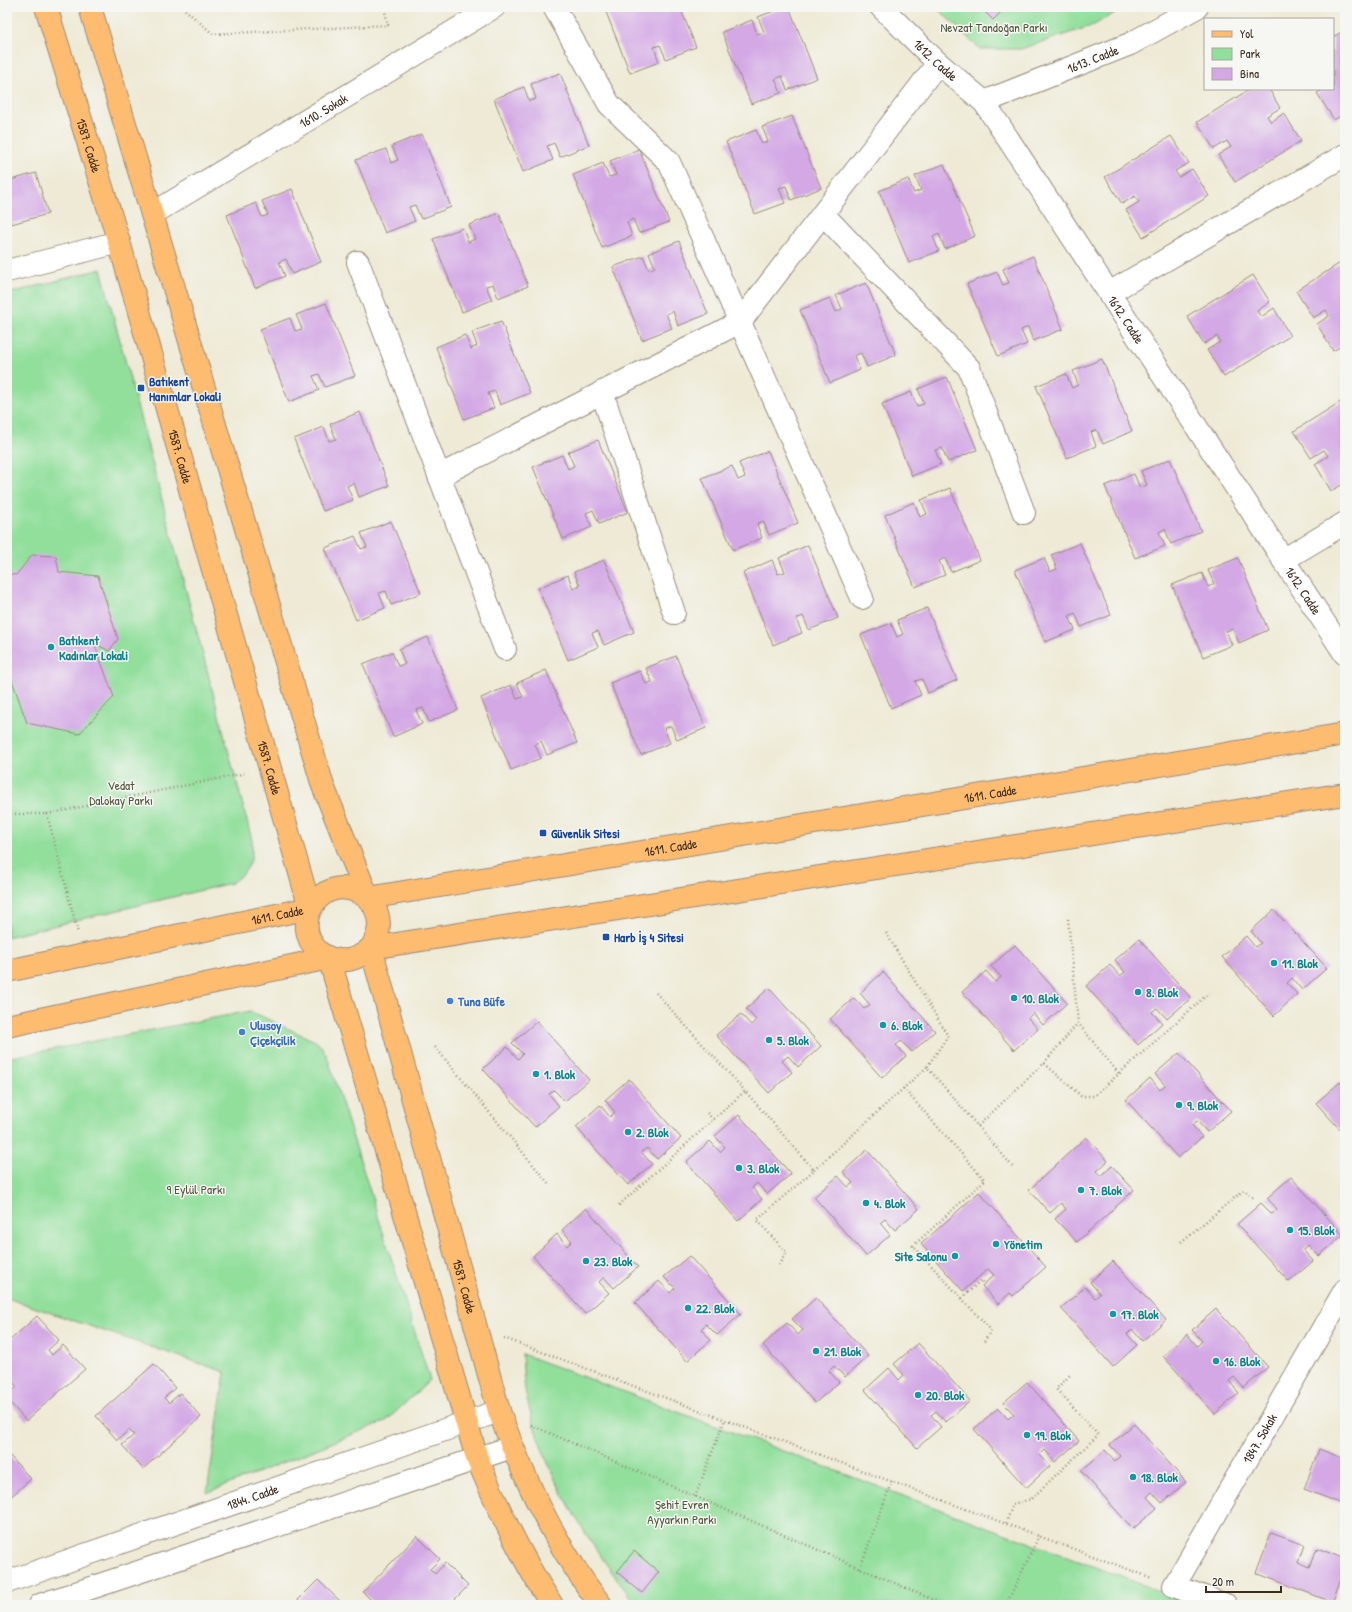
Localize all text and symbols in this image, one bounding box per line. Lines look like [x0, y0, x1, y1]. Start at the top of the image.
park label: Nevzat Tandoğan Parkı [940, 18, 1048, 36]
legend [1204, 18, 1334, 90]
text: Yol [1240, 25, 1254, 42]
street label: 1612. Cadde [910, 35, 961, 85]
street label: 1613. Cadde [1064, 40, 1121, 77]
text: Park [1240, 45, 1260, 62]
text: Bina [1240, 65, 1259, 82]
street label: 1610. Sokak [296, 89, 351, 132]
street label: 1587. Cadde [72, 116, 106, 175]
street label: 1612. Cadde [1104, 292, 1149, 347]
place label: Batıkent Hanımlar Lokali [149, 372, 221, 405]
marker: Batıkent Hanımlar Lokali [136, 383, 146, 393]
street label: 1587. Cadde [164, 427, 197, 486]
street label: 1612. Cadde [1281, 563, 1326, 618]
place label: Batıkent Kadınlar Lokali [59, 631, 128, 664]
marker: Batıkent Kadınlar Lokali [46, 642, 56, 652]
street label: 1587. Cadde [253, 738, 286, 797]
park label: Vedat Dalokay Parkı [89, 776, 153, 809]
street label: 1611. Cadde [963, 780, 1018, 807]
place label: Güvenlik Sitesi [551, 824, 620, 842]
marker: Güvenlik Sitesi [538, 828, 548, 838]
street label: 1611. Cadde [643, 834, 698, 860]
street label: 1611. Cadde [250, 901, 305, 929]
place label: Harb İş 4 Sitesi [614, 928, 684, 946]
marker: Harb İş 4 Sitesi [601, 932, 611, 942]
place label: 11. Blok [1282, 954, 1318, 972]
marker: 11. Blok [1269, 958, 1279, 968]
place label: 8. Blok [1146, 983, 1179, 1001]
marker: 8. Blok [1133, 987, 1143, 997]
place label: 10. Blok [1022, 989, 1060, 1007]
place label: Tuna Büfe [457, 992, 506, 1010]
marker: 10. Blok [1009, 993, 1019, 1003]
marker: Tuna Büfe [445, 996, 455, 1006]
place label: Ulusoy Çiçekçilik [250, 1016, 296, 1049]
place label: 6. Blok [891, 1016, 923, 1034]
marker: 6. Blok [878, 1020, 888, 1030]
marker: Ulusoy Çiçekçilik [237, 1027, 247, 1037]
place label: 5. Blok [777, 1031, 810, 1049]
marker: 5. Blok [764, 1035, 774, 1045]
place label: 1. Blok [544, 1065, 576, 1083]
marker: 1. Blok [531, 1069, 541, 1079]
place label: 9. Blok [1187, 1096, 1219, 1114]
marker: 9. Blok [1174, 1100, 1184, 1110]
place label: 2. Blok [636, 1123, 669, 1141]
marker: 2. Blok [623, 1127, 633, 1137]
place label: 3. Blok [747, 1159, 780, 1177]
marker: 3. Blok [734, 1163, 744, 1173]
park label: 9 Eylül Parkı [167, 1180, 225, 1198]
place label: 7. Blok [1088, 1181, 1122, 1199]
marker: 7. Blok [1076, 1185, 1086, 1195]
place label: 4. Blok [874, 1194, 906, 1212]
marker: 4. Blok [861, 1198, 871, 1208]
place label: 15. Blok [1298, 1221, 1335, 1239]
marker: 15. Blok [1285, 1225, 1295, 1235]
place label: Yönetim [1004, 1235, 1042, 1253]
marker: Yönetim [991, 1239, 1001, 1249]
place label: Site Salonu [895, 1247, 948, 1265]
marker: Site Salonu [950, 1251, 960, 1261]
place label: 23. Blok [594, 1252, 633, 1270]
marker: 23. Blok [581, 1256, 591, 1266]
street label: 1587. Cadde [448, 1257, 481, 1316]
place label: 22. Blok [696, 1299, 735, 1317]
marker: 22. Blok [683, 1303, 693, 1313]
place label: 17. Blok [1121, 1305, 1159, 1323]
marker: 17. Blok [1108, 1309, 1118, 1319]
place label: 21. Blok [824, 1342, 862, 1360]
marker: 21. Blok [811, 1346, 821, 1356]
place label: 16. Blok [1224, 1352, 1261, 1370]
marker: 16. Blok [1211, 1356, 1221, 1366]
place label: 20. Blok [926, 1386, 965, 1404]
marker: 20. Blok [913, 1390, 923, 1400]
street label: 1847. Sokak [1238, 1410, 1281, 1466]
place label: 19. Blok [1035, 1426, 1072, 1444]
marker: 19. Blok [1022, 1430, 1032, 1440]
place label: 18. Blok [1141, 1468, 1178, 1486]
marker: 18. Blok [1128, 1472, 1138, 1482]
street label: 1844. Cadde [224, 1479, 281, 1514]
park label: Şehit Evren Ayyarkın Parkı [647, 1495, 717, 1528]
scale bar [1206, 1568, 1281, 1594]
text: 20 m [1212, 1573, 1234, 1590]

